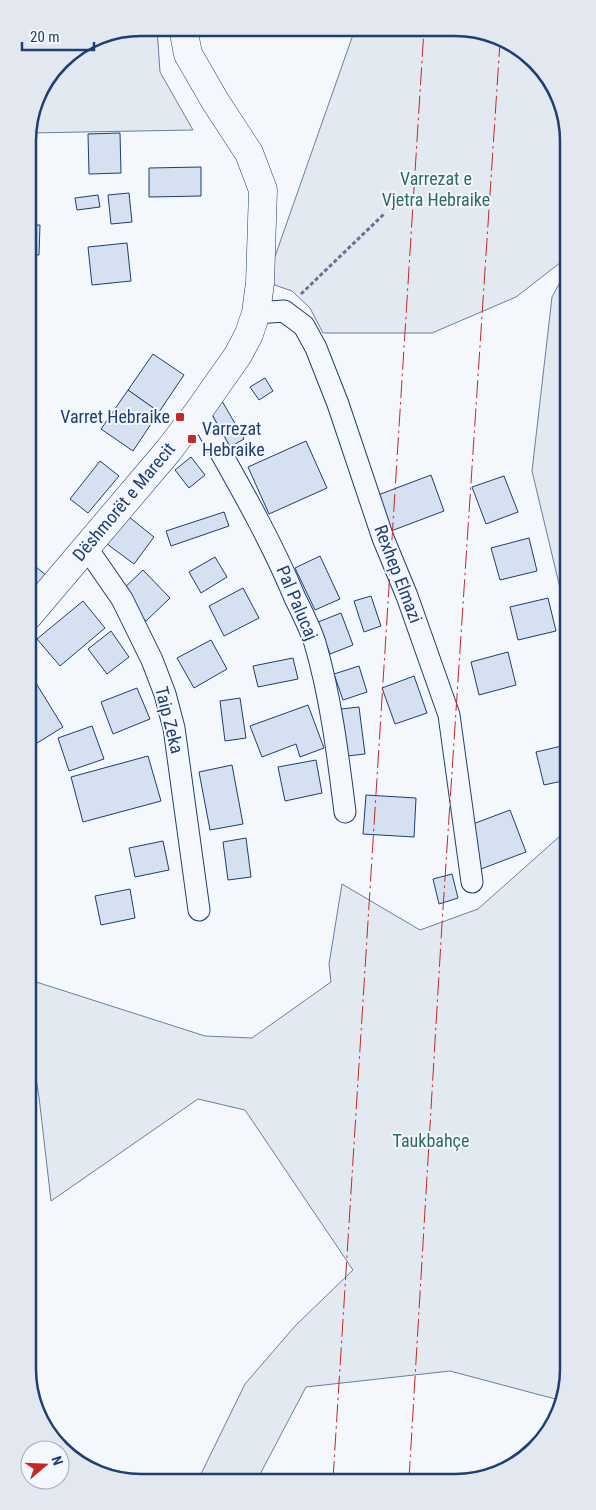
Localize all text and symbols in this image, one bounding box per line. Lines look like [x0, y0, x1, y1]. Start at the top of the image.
scale bar [22, 20, 95, 52]
text: 20 m [30, 28, 60, 46]
park label: Varrezat e Vjetra Hebraike [382, 168, 490, 210]
place label: Varret Hebraike [60, 406, 170, 427]
marker: Varret Hebraike [174, 411, 186, 423]
place label: Varrezat Hebraike [202, 418, 265, 460]
marker: Varrezat Hebraike [186, 433, 198, 445]
street label: Dëshmorët e Marecit [68, 438, 179, 565]
street label: Rexhep Elmazi [370, 522, 427, 626]
street label: Pal Palucaj [272, 562, 323, 643]
street label: Taip Zeka [151, 684, 188, 756]
park label: Taukbahçe [393, 1130, 469, 1151]
north arrow [20, 1440, 70, 1490]
text: N [48, 1454, 66, 1467]

